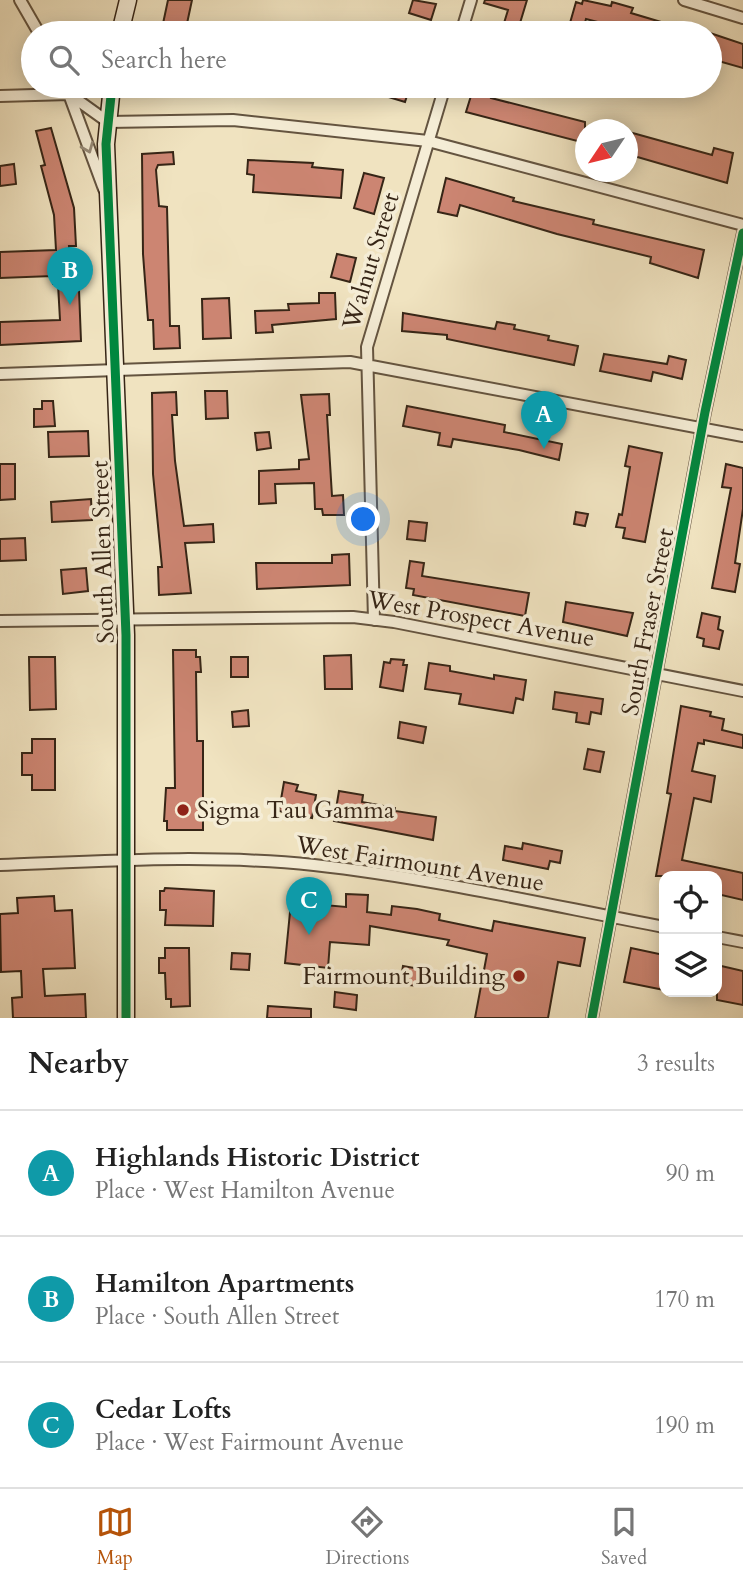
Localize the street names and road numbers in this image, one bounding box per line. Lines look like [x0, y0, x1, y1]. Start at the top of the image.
street label: Walnut Street [334, 188, 408, 334]
street label: South Allen Street [83, 459, 123, 644]
street label: South Fraser Street [614, 525, 682, 718]
street label: West Prospect Avenue [364, 583, 597, 655]
street label: West Fairmount Avenue [292, 828, 547, 900]

